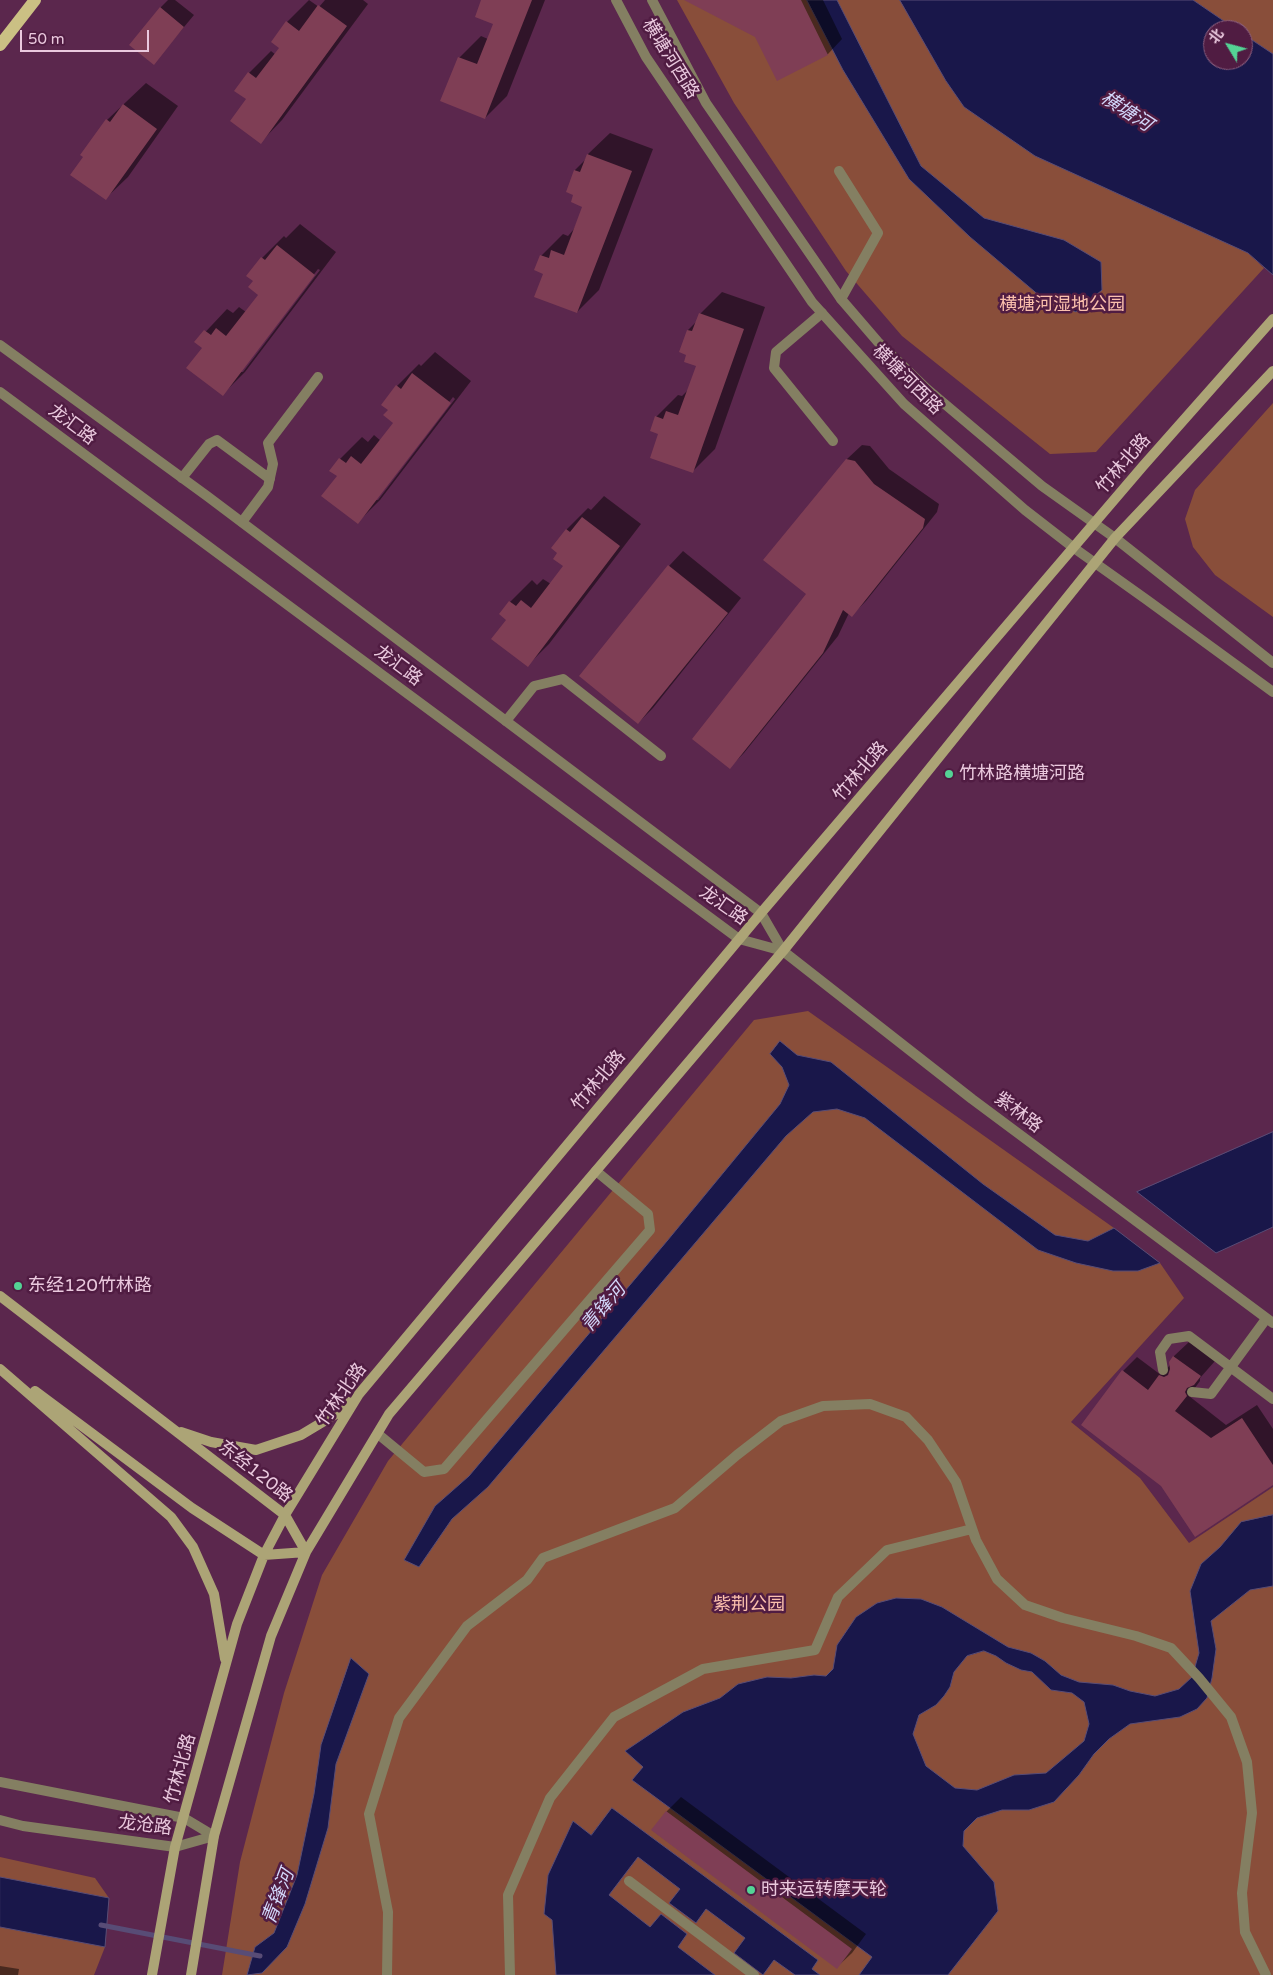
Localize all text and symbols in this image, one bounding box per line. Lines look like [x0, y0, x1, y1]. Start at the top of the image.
street label: 横塘河西路 [637, 15, 703, 103]
scale bar [22, 20, 151, 52]
north arrow [1203, 20, 1253, 70]
text: 北 [1205, 26, 1227, 47]
text: 50 m [28, 30, 65, 48]
water label: 横塘河 [1096, 87, 1156, 137]
park label: 横塘河湿地公园 [999, 294, 1125, 316]
street label: 横塘河西路 [868, 341, 946, 419]
street label: 龙汇路 [44, 400, 100, 450]
street label: 竹林北路 [1092, 430, 1156, 498]
street label: 龙汇路 [370, 641, 426, 691]
street label: 竹林北路 [829, 738, 893, 806]
place label: 竹林路横塘河路 [959, 763, 1085, 785]
marker: 竹林路横塘河路 [943, 768, 955, 780]
street label: 龙汇路 [695, 882, 751, 930]
street label: 竹林北路 [568, 1046, 630, 1116]
street label: 紫林路 [990, 1088, 1046, 1138]
place label: 东经120竹林路 [28, 1275, 152, 1297]
water label: 青锋河 [577, 1279, 631, 1337]
marker: 东经120竹林路 [12, 1280, 24, 1292]
street label: 竹林北路 [313, 1359, 371, 1431]
street label: 东经120路 [214, 1436, 296, 1508]
park label: 紫荆公园 [713, 1594, 785, 1616]
street label: 竹林北路 [161, 1731, 201, 1807]
street label: 龙沧路 [117, 1812, 173, 1840]
water label: 青锋河 [258, 1866, 300, 1928]
place label: 时来运转摩天轮 [761, 1879, 887, 1901]
marker: 时来运转摩天轮 [745, 1884, 757, 1896]

